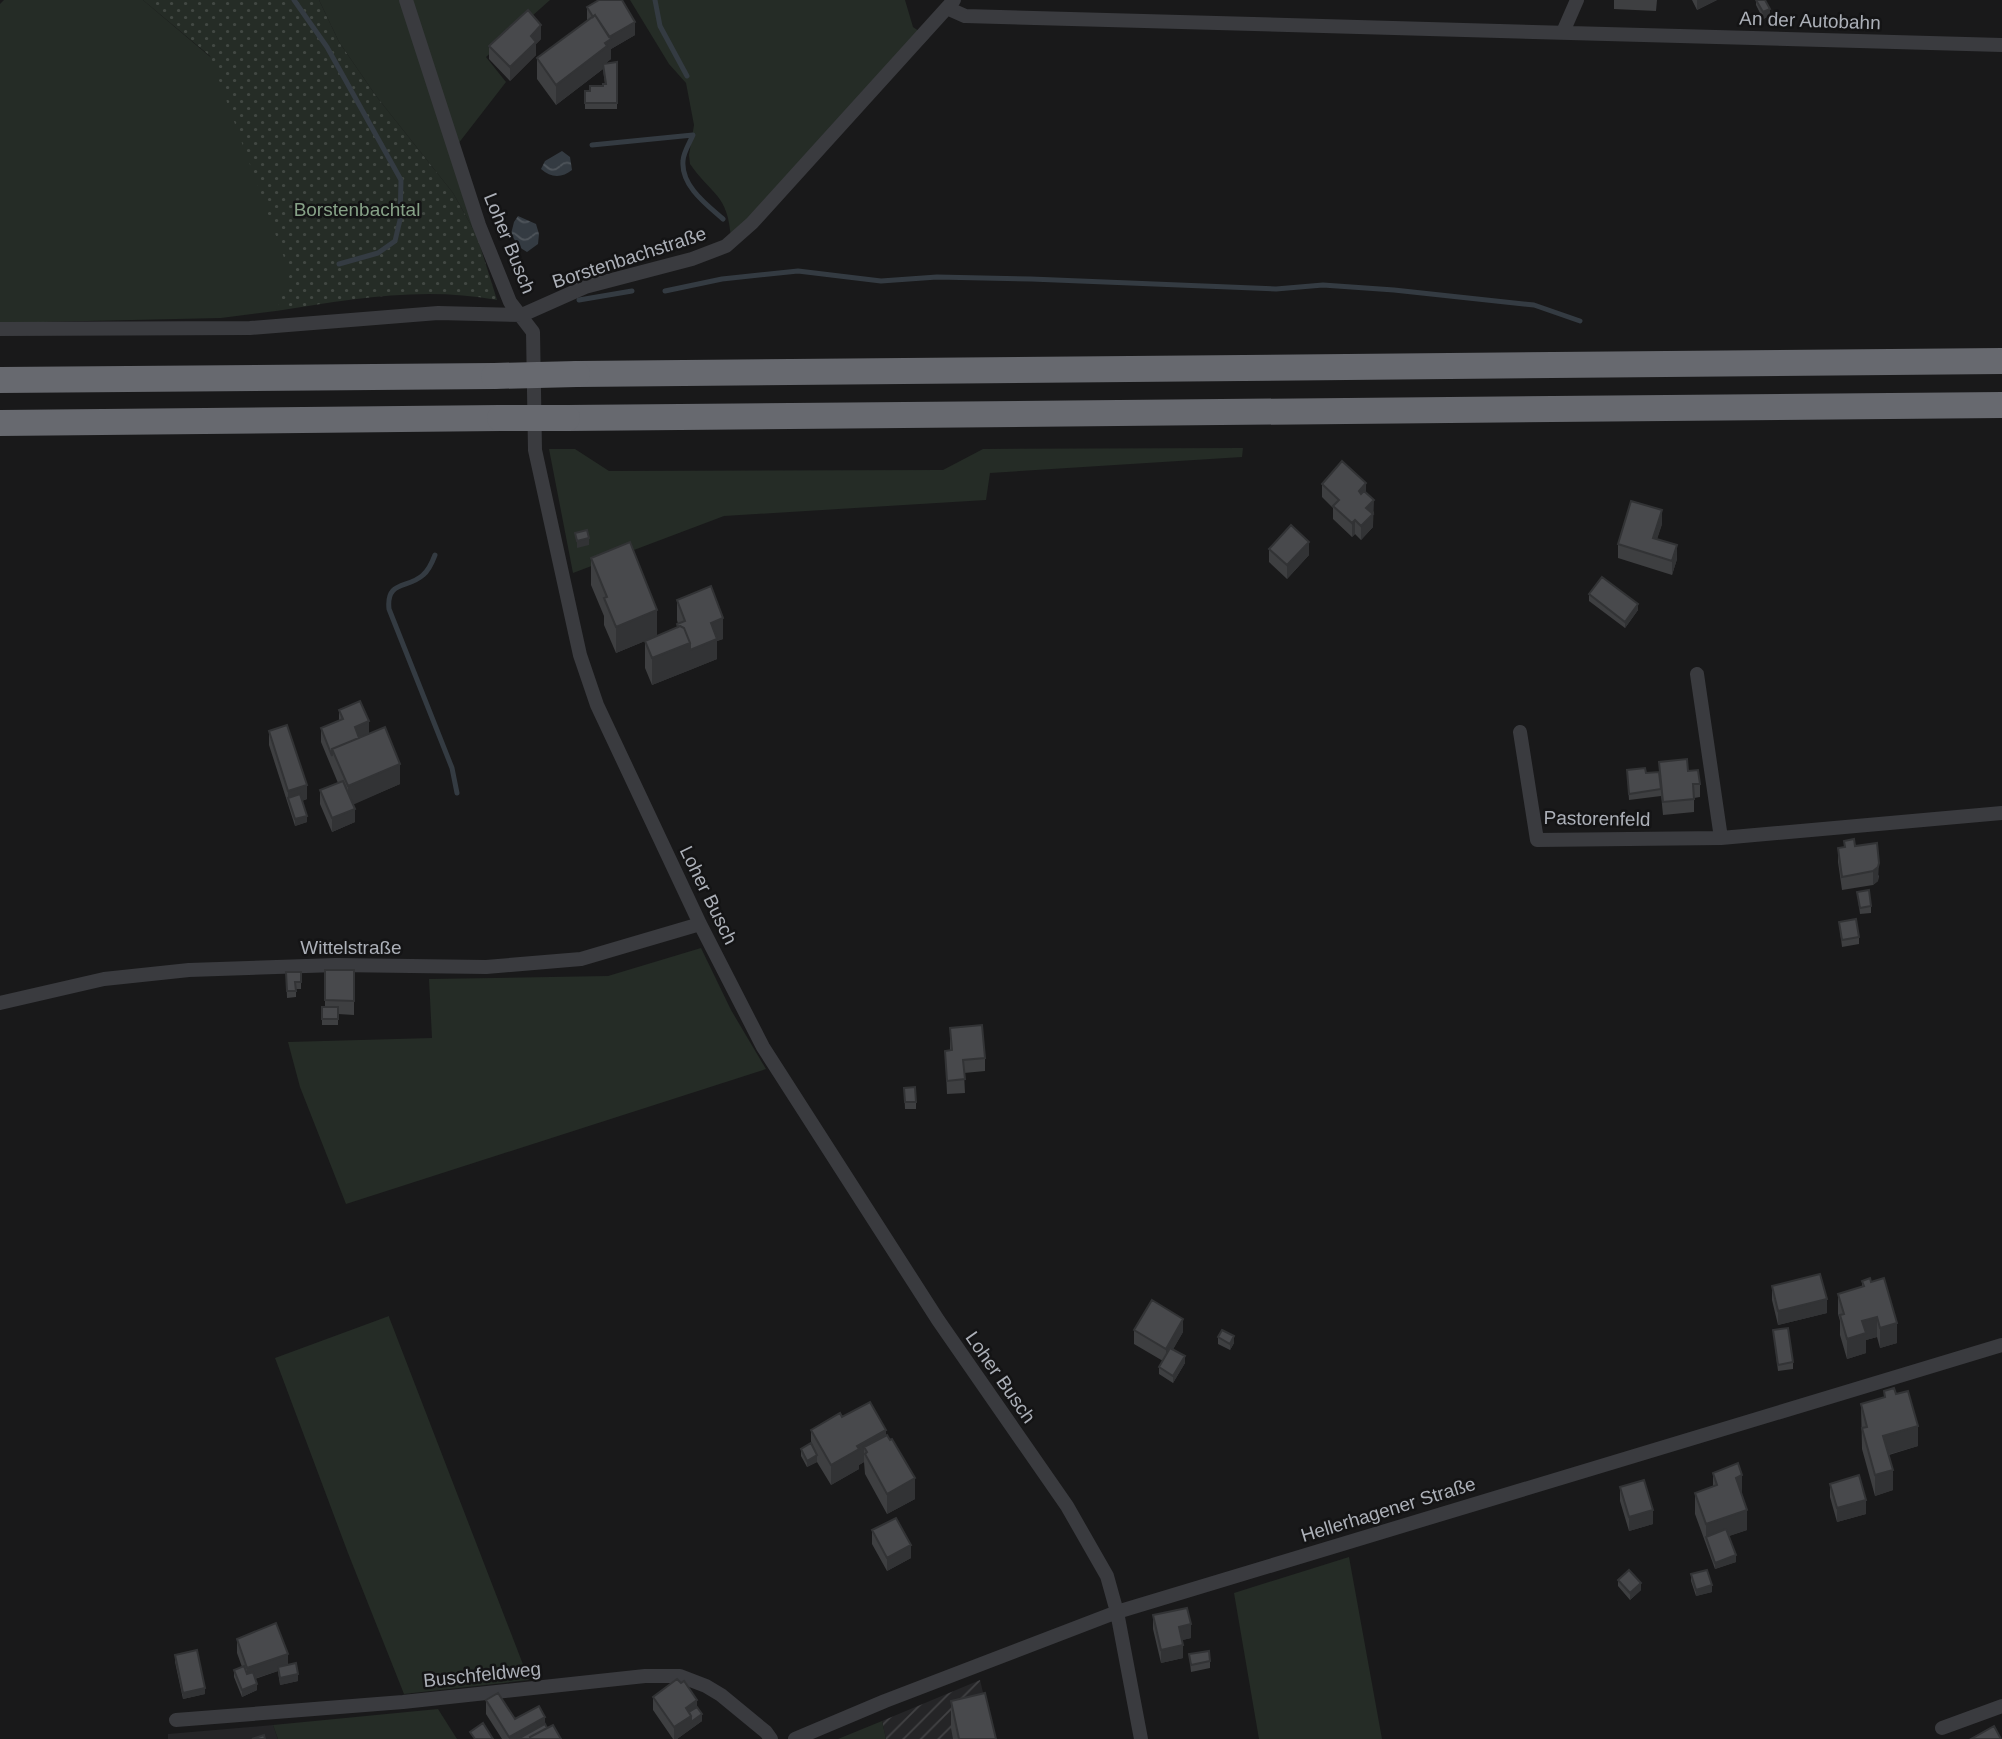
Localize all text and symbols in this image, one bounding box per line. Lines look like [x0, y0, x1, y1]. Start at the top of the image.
street label: An der Autobahn [1739, 8, 1881, 33]
street label: Loher Busch [480, 190, 539, 297]
park label: Borstenbachtal [294, 199, 420, 220]
street label: Borstenbachstraße [550, 223, 709, 292]
street label: Pastorenfeld [1543, 807, 1651, 830]
street label: Loher Busch [676, 843, 741, 948]
street label: Wittelstraße [300, 937, 402, 958]
street label: Loher Busch [961, 1328, 1040, 1427]
street label: Hellerhagener Straße [1298, 1473, 1478, 1546]
street label: Buschfeldweg [422, 1658, 542, 1691]

